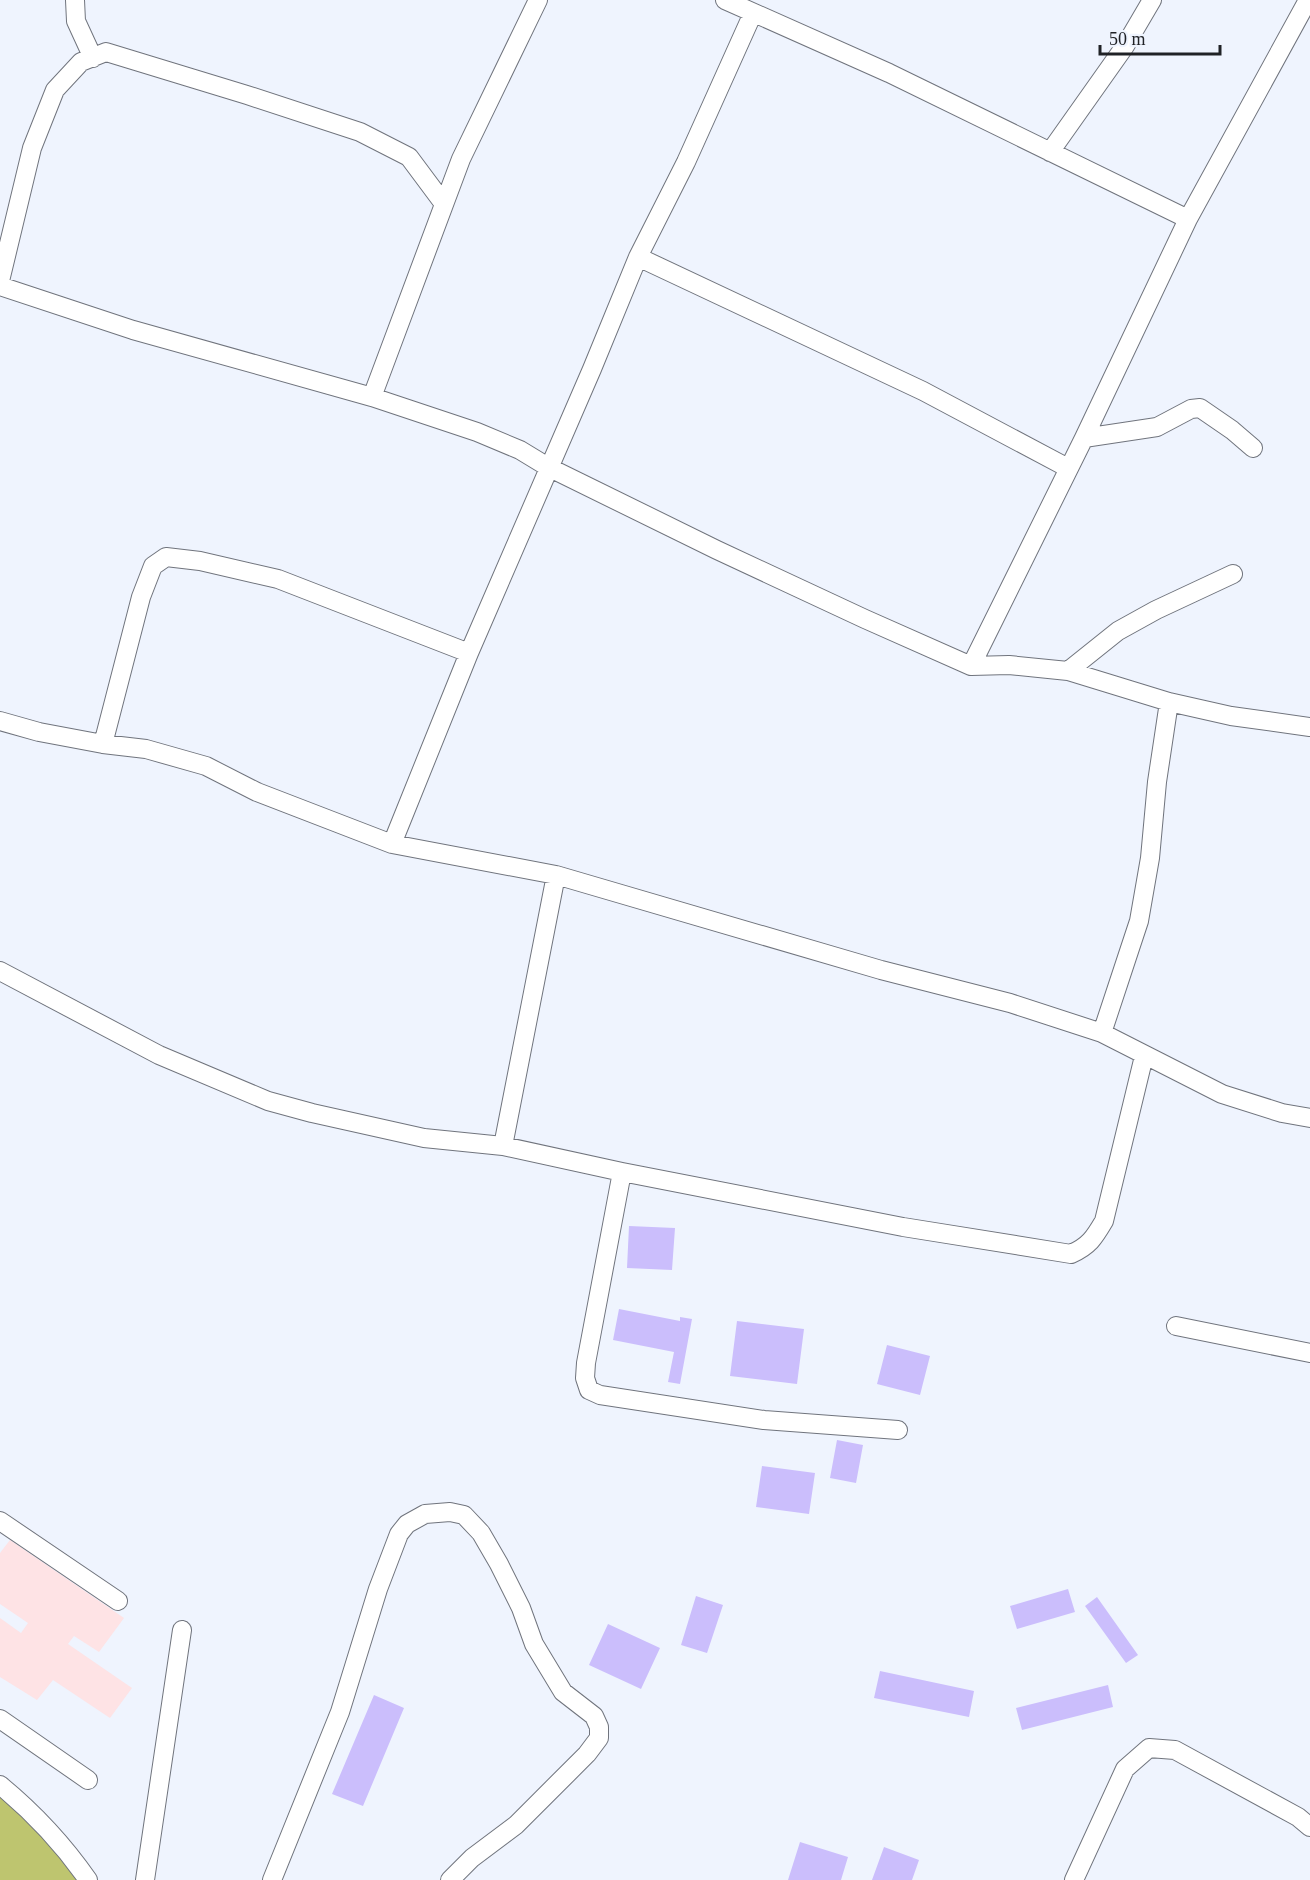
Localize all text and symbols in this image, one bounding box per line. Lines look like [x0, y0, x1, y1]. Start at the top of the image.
scale bar [1100, 18, 1220, 56]
text: 50 m [1109, 29, 1146, 49]

